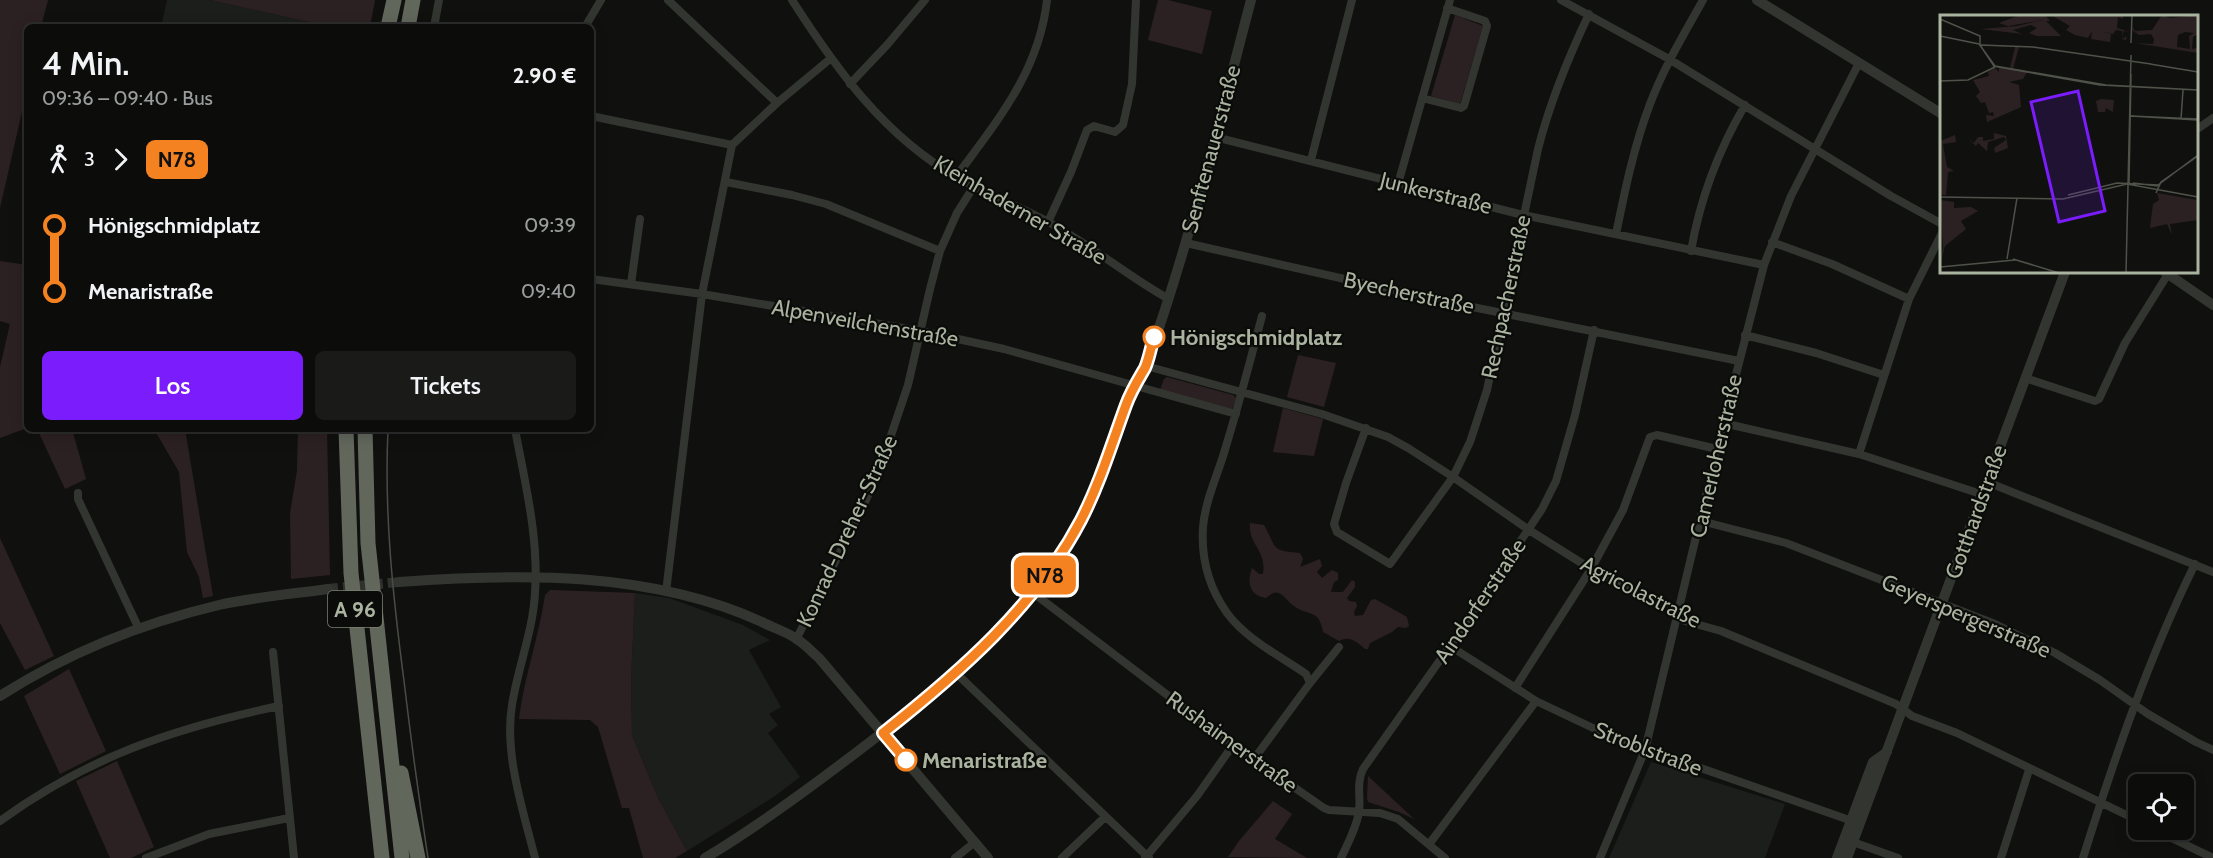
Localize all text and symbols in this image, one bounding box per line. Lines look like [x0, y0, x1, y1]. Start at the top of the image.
inset map [1940, 15, 2198, 273]
text: 4 Min. [42, 43, 129, 83]
text: 2.90 € [513, 62, 576, 89]
street label: Senftenauerstraße [1176, 62, 1246, 236]
text: 09:36 – 09:40 · Bus [42, 86, 213, 110]
icon: walk [42, 143, 75, 176]
icon: forward [104, 143, 137, 176]
text: 3 [84, 147, 95, 171]
text: N78 [158, 147, 196, 172]
street label: Kleinhaderner Straße [929, 149, 1111, 271]
street label: Junkerstraße [1376, 166, 1495, 220]
text: Hönigschmidplatz [88, 212, 260, 239]
text: 09:39 [524, 213, 576, 237]
street label: Rechpacherstraße [1475, 213, 1537, 381]
street label: Byecherstraße [1341, 266, 1477, 320]
text: Menaristraße [88, 278, 213, 305]
text: 09:40 [521, 279, 576, 303]
street label: Alpenveilchenstraße [770, 293, 960, 353]
place label: Hönigschmidplatz [1170, 324, 1343, 351]
marker: Hönigschmidplatz [1143, 326, 1165, 348]
button: Los [42, 351, 303, 420]
button: Tickets [315, 351, 576, 420]
street label: Camerloherstraße [1684, 372, 1748, 540]
street label: Konrad-Dreher-Straße [791, 431, 903, 631]
street label: Gotthardstraße [1939, 441, 2013, 583]
street label: Aindorferstraße [1428, 533, 1532, 669]
street label: Agricolastraße [1576, 550, 1706, 634]
line badge: N78 [1010, 556, 1080, 594]
text: N78 [1026, 563, 1064, 588]
street label: Geyerspergerstraße [1877, 568, 2055, 664]
road number: A 96 [328, 591, 382, 627]
street label: Rushaimerstraße [1161, 685, 1303, 799]
street label: Stroblstraße [1590, 716, 1706, 782]
place label: Menaristraße [922, 747, 1047, 774]
marker: Menaristraße [895, 749, 917, 771]
map controls [2128, 774, 2194, 840]
button: locate [2128, 774, 2194, 840]

